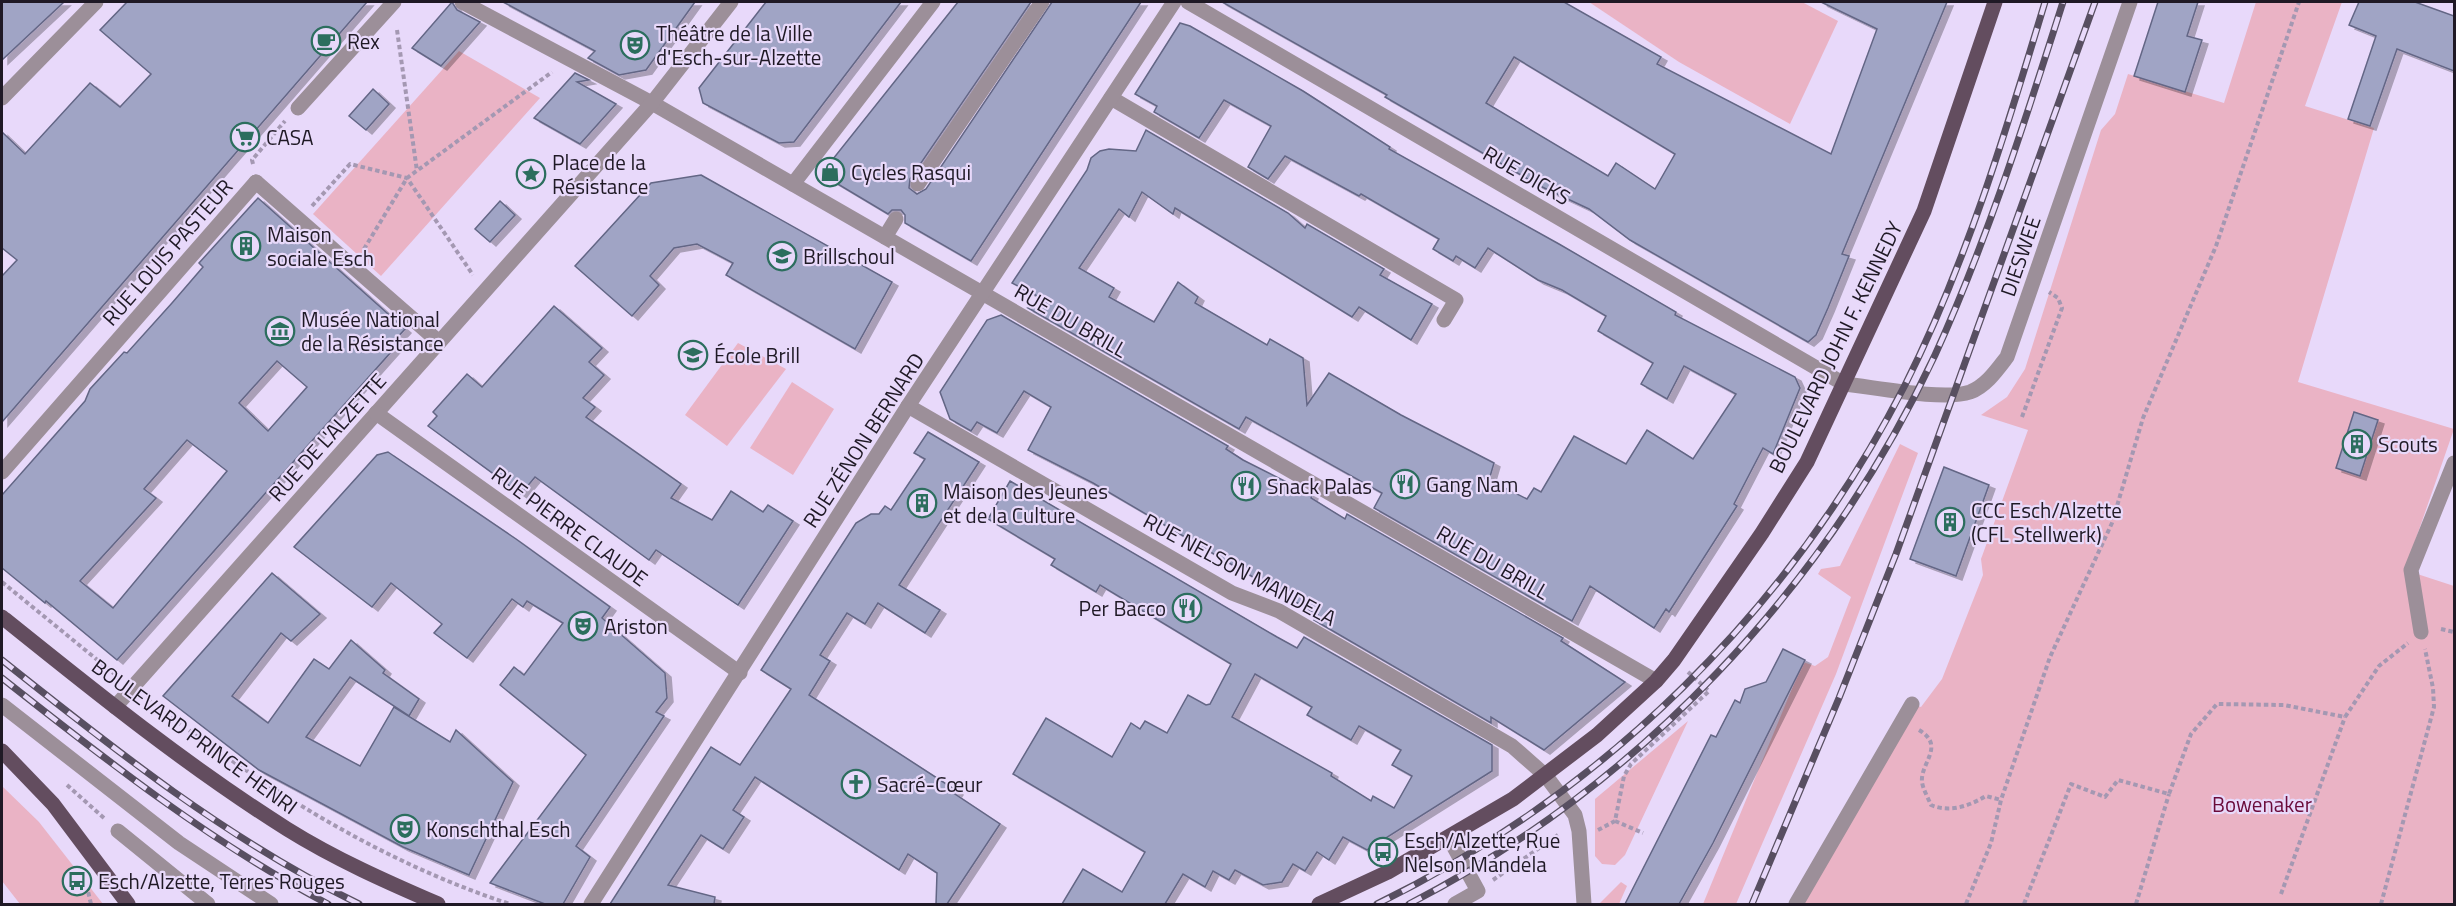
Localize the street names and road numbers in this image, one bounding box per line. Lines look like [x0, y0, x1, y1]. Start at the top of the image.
street label: RUE DICKS [1477, 137, 1577, 213]
street label: RUE LOUIS PASTEUR [94, 171, 240, 333]
street label: DIESWEE [1991, 211, 2049, 301]
street label: BOULEVARD JOHN F. KENNEDY [1760, 215, 1910, 478]
street label: RUE DU BRILL [1009, 275, 1133, 365]
street label: RUE ZÉNON BERNARD [794, 346, 932, 534]
street label: RUE DE L'ALZETTE [260, 366, 394, 508]
street label: RUE PIERRE CLAUDE [485, 458, 655, 594]
street label: RUE NELSON MANDELA [1138, 504, 1343, 634]
street label: RUE DU BRILL [1431, 517, 1555, 607]
street label: BOULEVARD PRINCE HENRI [85, 650, 305, 822]

